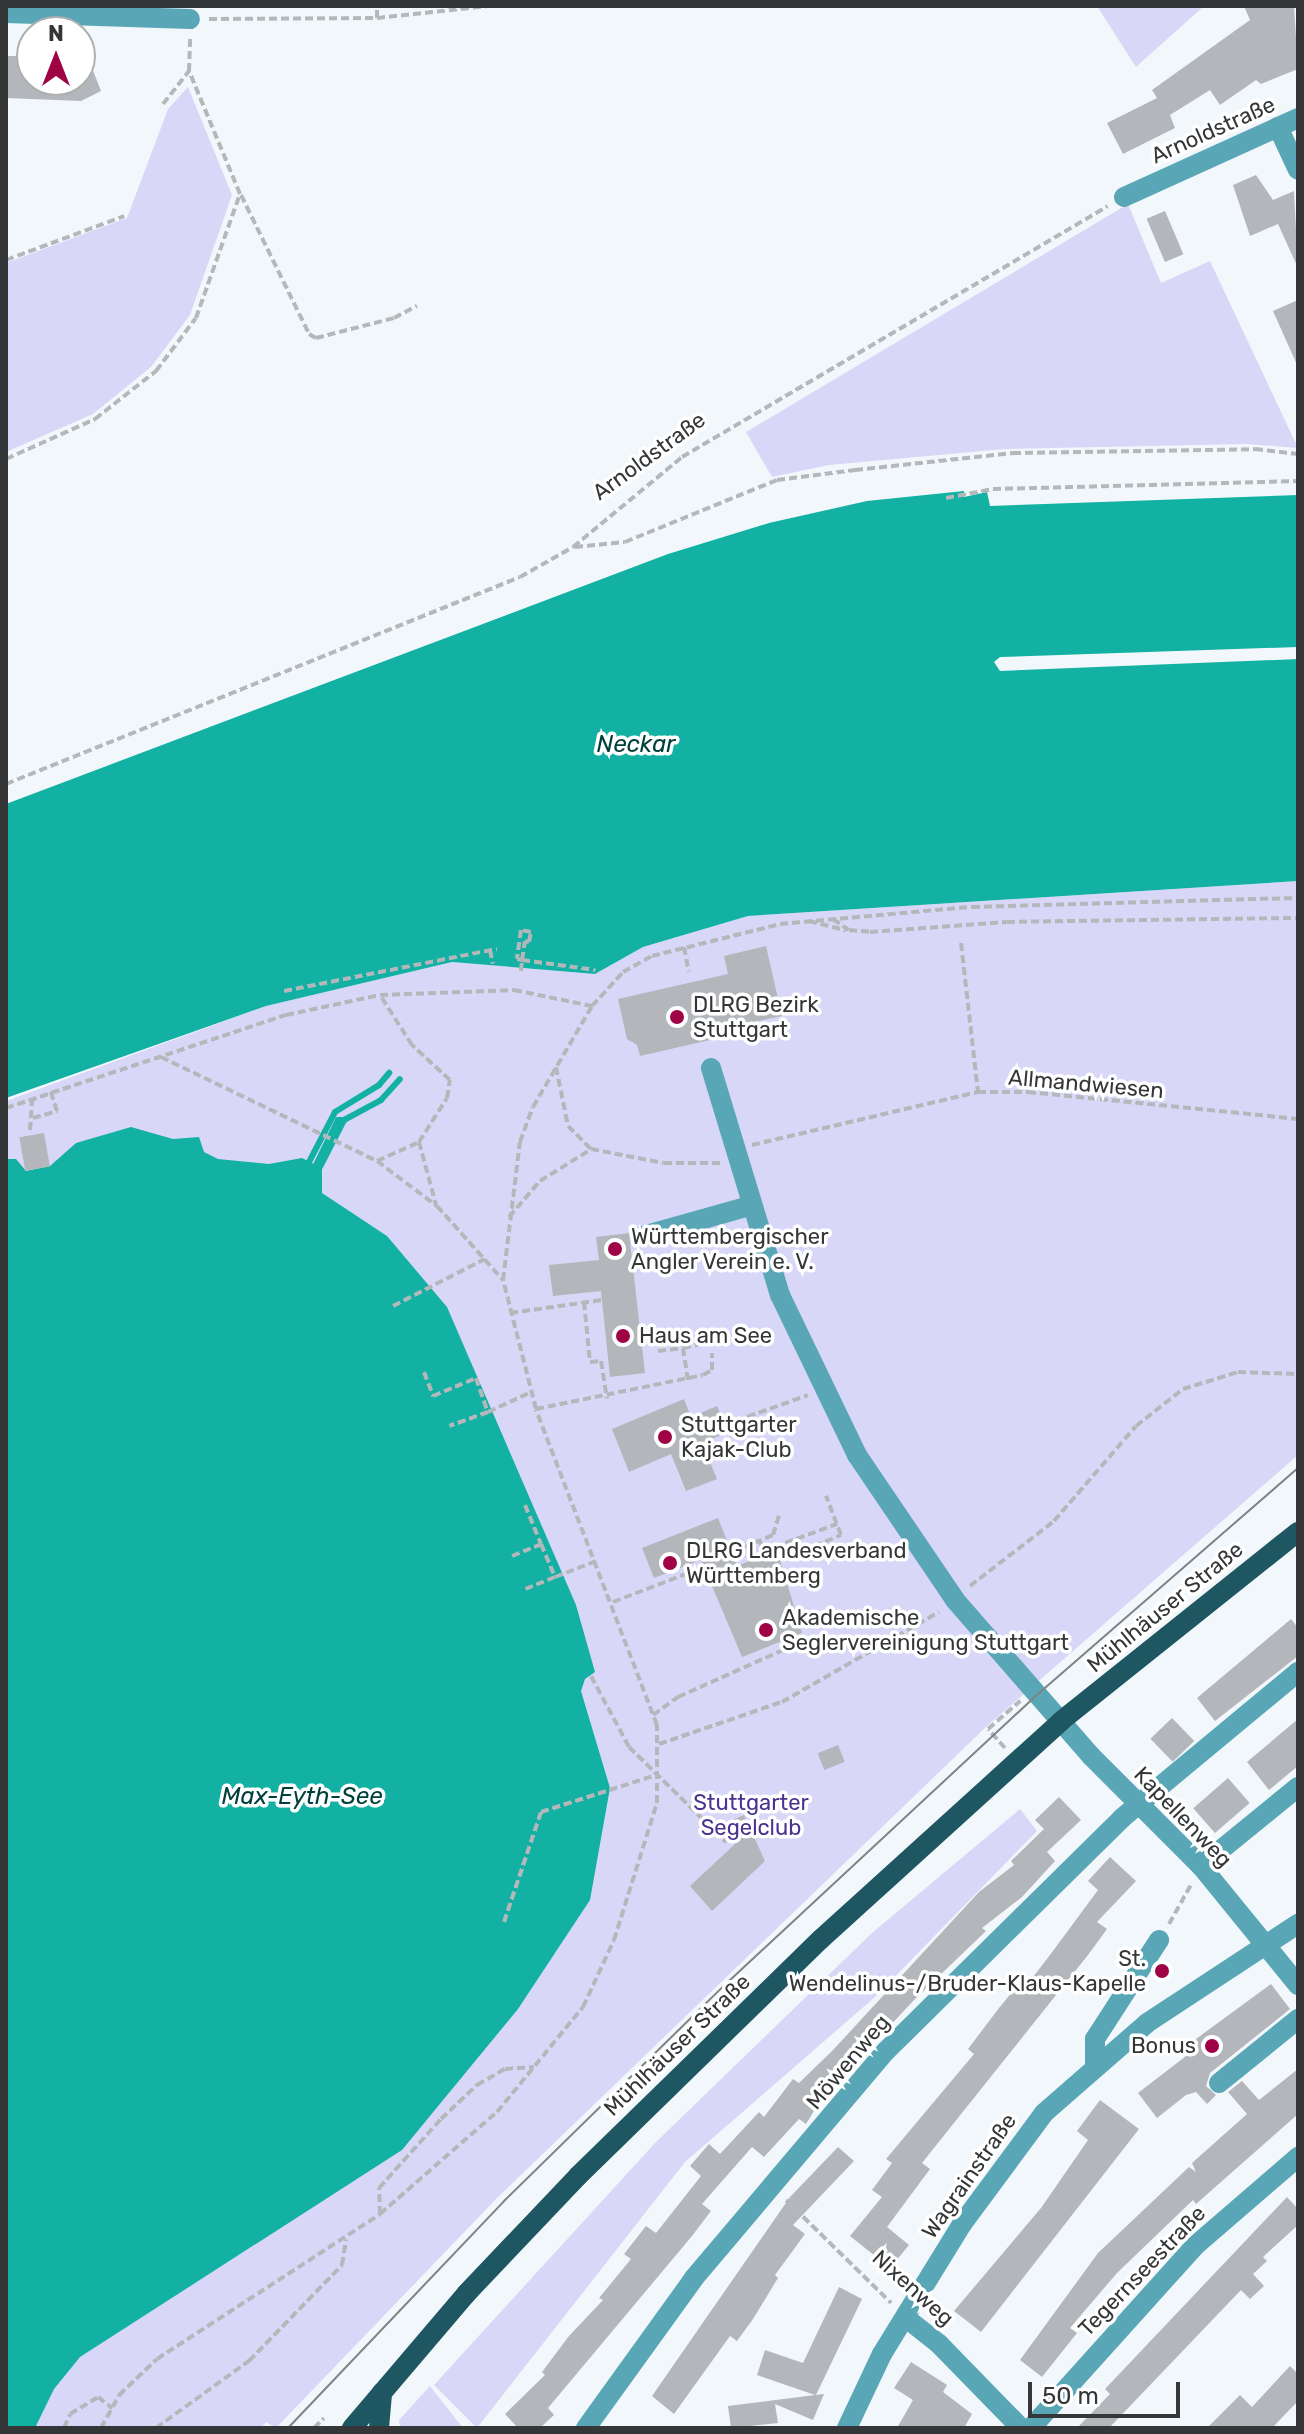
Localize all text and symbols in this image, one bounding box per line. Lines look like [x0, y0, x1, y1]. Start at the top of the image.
north arrow [16, 16, 96, 96]
text: N [48, 20, 64, 47]
street label: Arnoldstraße [1147, 91, 1279, 169]
street label: Arnoldstraße [587, 406, 711, 506]
water label: Neckar [597, 731, 675, 759]
place label: DLRG Bezirk Stuttgart [693, 991, 819, 1042]
marker: DLRG Bezirk Stuttgart [668, 1008, 686, 1026]
street label: Allmandwiesen [1007, 1064, 1165, 1104]
place label: Württembergischer Angler Verein e. V. [631, 1223, 829, 1274]
marker: Württembergischer Angler Verein e. V. [606, 1240, 624, 1258]
place label: Haus am See [639, 1323, 772, 1349]
marker: Haus am See [614, 1327, 632, 1345]
place label: Stuttgarter Kajak-Club [681, 1411, 797, 1462]
marker: Stuttgarter Kajak-Club [656, 1428, 674, 1446]
street label: Mühlhäuser Straße [1082, 1536, 1248, 1678]
place label: DLRG Landesverband Württemberg [686, 1537, 907, 1588]
marker: DLRG Landesverband Württemberg [661, 1554, 679, 1572]
place label: Akademische Seglervereinigung Stuttgart [782, 1604, 1069, 1656]
marker: Akademische Seglervereinigung Stuttgart [757, 1621, 775, 1639]
street label: Kapellenweg [1128, 1761, 1238, 1873]
water label: Max-Eyth-See [221, 1783, 383, 1811]
park label: Stuttgarter Segelclub [693, 1789, 809, 1840]
place label: St. Wendelinus-/Bruder-Klaus-Kapelle [789, 1945, 1146, 1996]
marker: St. Wendelinus-/Bruder-Klaus-Kapelle [1153, 1962, 1171, 1980]
street label: Mühlhäuser Straße [598, 1968, 756, 2122]
street label: Möwenweg [801, 2009, 895, 2115]
place label: Bonus [1131, 2033, 1196, 2059]
marker: Bonus [1203, 2037, 1221, 2055]
street label: Wagrainstraße [916, 2108, 1022, 2244]
street label: Tegernseestraße [1073, 2200, 1211, 2342]
street label: Nixenweg [867, 2245, 959, 2331]
scale bar [1032, 2366, 1184, 2416]
text: 50 m [1042, 2382, 1099, 2410]

